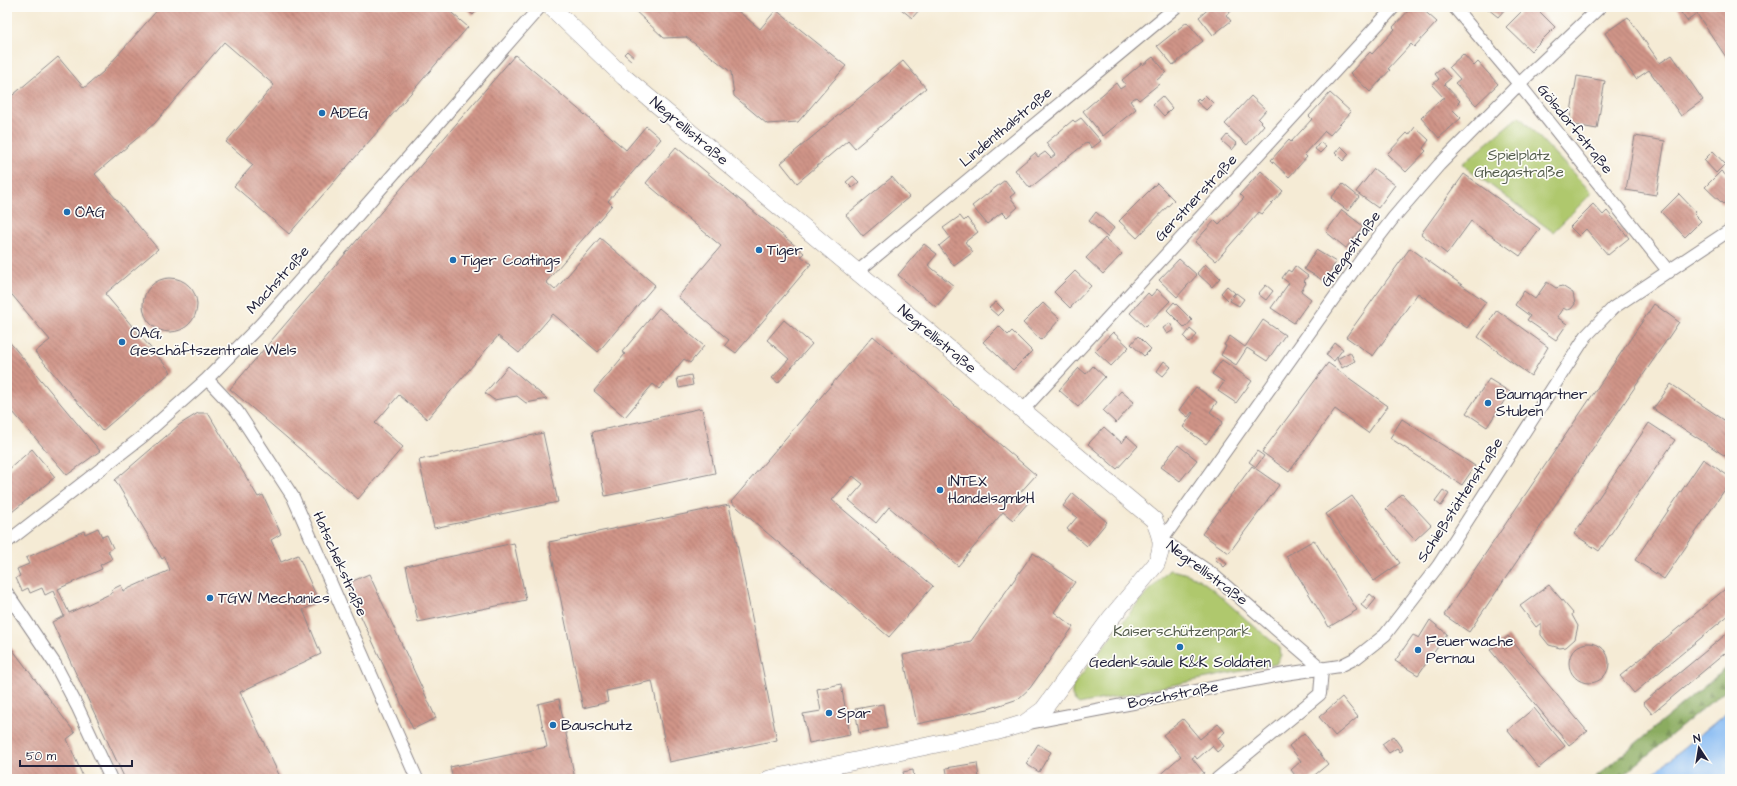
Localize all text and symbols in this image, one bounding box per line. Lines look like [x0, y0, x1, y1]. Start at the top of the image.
street label: Gölsdorfstraße [1532, 80, 1618, 178]
street label: Lindenthalstraße [955, 82, 1057, 172]
street label: Negrellistraße [644, 92, 733, 171]
place label: ADEG [330, 103, 369, 124]
marker: ADEG [317, 108, 327, 118]
park label: Spielplatz Ghegastraße [1474, 145, 1564, 184]
street label: Gerstnerstraße [1150, 150, 1242, 246]
place label: ÖAG [75, 202, 106, 223]
marker: ÖAG [62, 207, 72, 217]
street label: Ghegastraße [1316, 207, 1387, 292]
place label: Tiger [767, 240, 803, 262]
street label: Machstraße [242, 241, 314, 319]
marker: Tiger [754, 245, 764, 255]
place label: Tiger Coatings [461, 250, 561, 272]
marker: Tiger Coatings [448, 255, 458, 265]
street label: Negrellistraße [892, 300, 981, 379]
place label: ÖAG, Geschäftszentrale Wels [130, 323, 297, 361]
marker: ÖAG, Geschäftszentrale Wels [117, 337, 127, 347]
place label: Baumgartner Stuben [1496, 384, 1587, 422]
marker: Baumgartner Stuben [1483, 398, 1493, 408]
street label: Schießstättenstraße [1412, 434, 1508, 566]
place label: INTEX HandelsgmbH [948, 471, 1035, 510]
marker: INTEX HandelsgmbH [935, 485, 945, 495]
street label: Hatschekstraße [307, 508, 373, 620]
street label: Negrellistraße [1161, 535, 1252, 611]
place label: TGW Mechanics [218, 588, 330, 609]
marker: TGW Mechanics [205, 593, 215, 603]
park label: Kaiserschützenpark [1113, 621, 1251, 642]
place label: Feuerwache Pernau [1426, 631, 1513, 669]
marker: Gedenksäule K&K Soldaten [1175, 642, 1185, 652]
marker: Feuerwache Pernau [1413, 645, 1423, 655]
place label: Gedenksäule K&K Soldaten [1089, 652, 1271, 673]
street label: Boschstraße [1126, 676, 1220, 714]
place label: Spar [837, 703, 871, 724]
marker: Spar [824, 708, 834, 718]
place label: Bauschutz [561, 715, 633, 736]
marker: Bauschutz [548, 720, 558, 730]
north arrow [1679, 728, 1719, 768]
text: N [1692, 731, 1702, 747]
scale bar [20, 742, 132, 768]
text: 50 m [26, 748, 57, 765]

